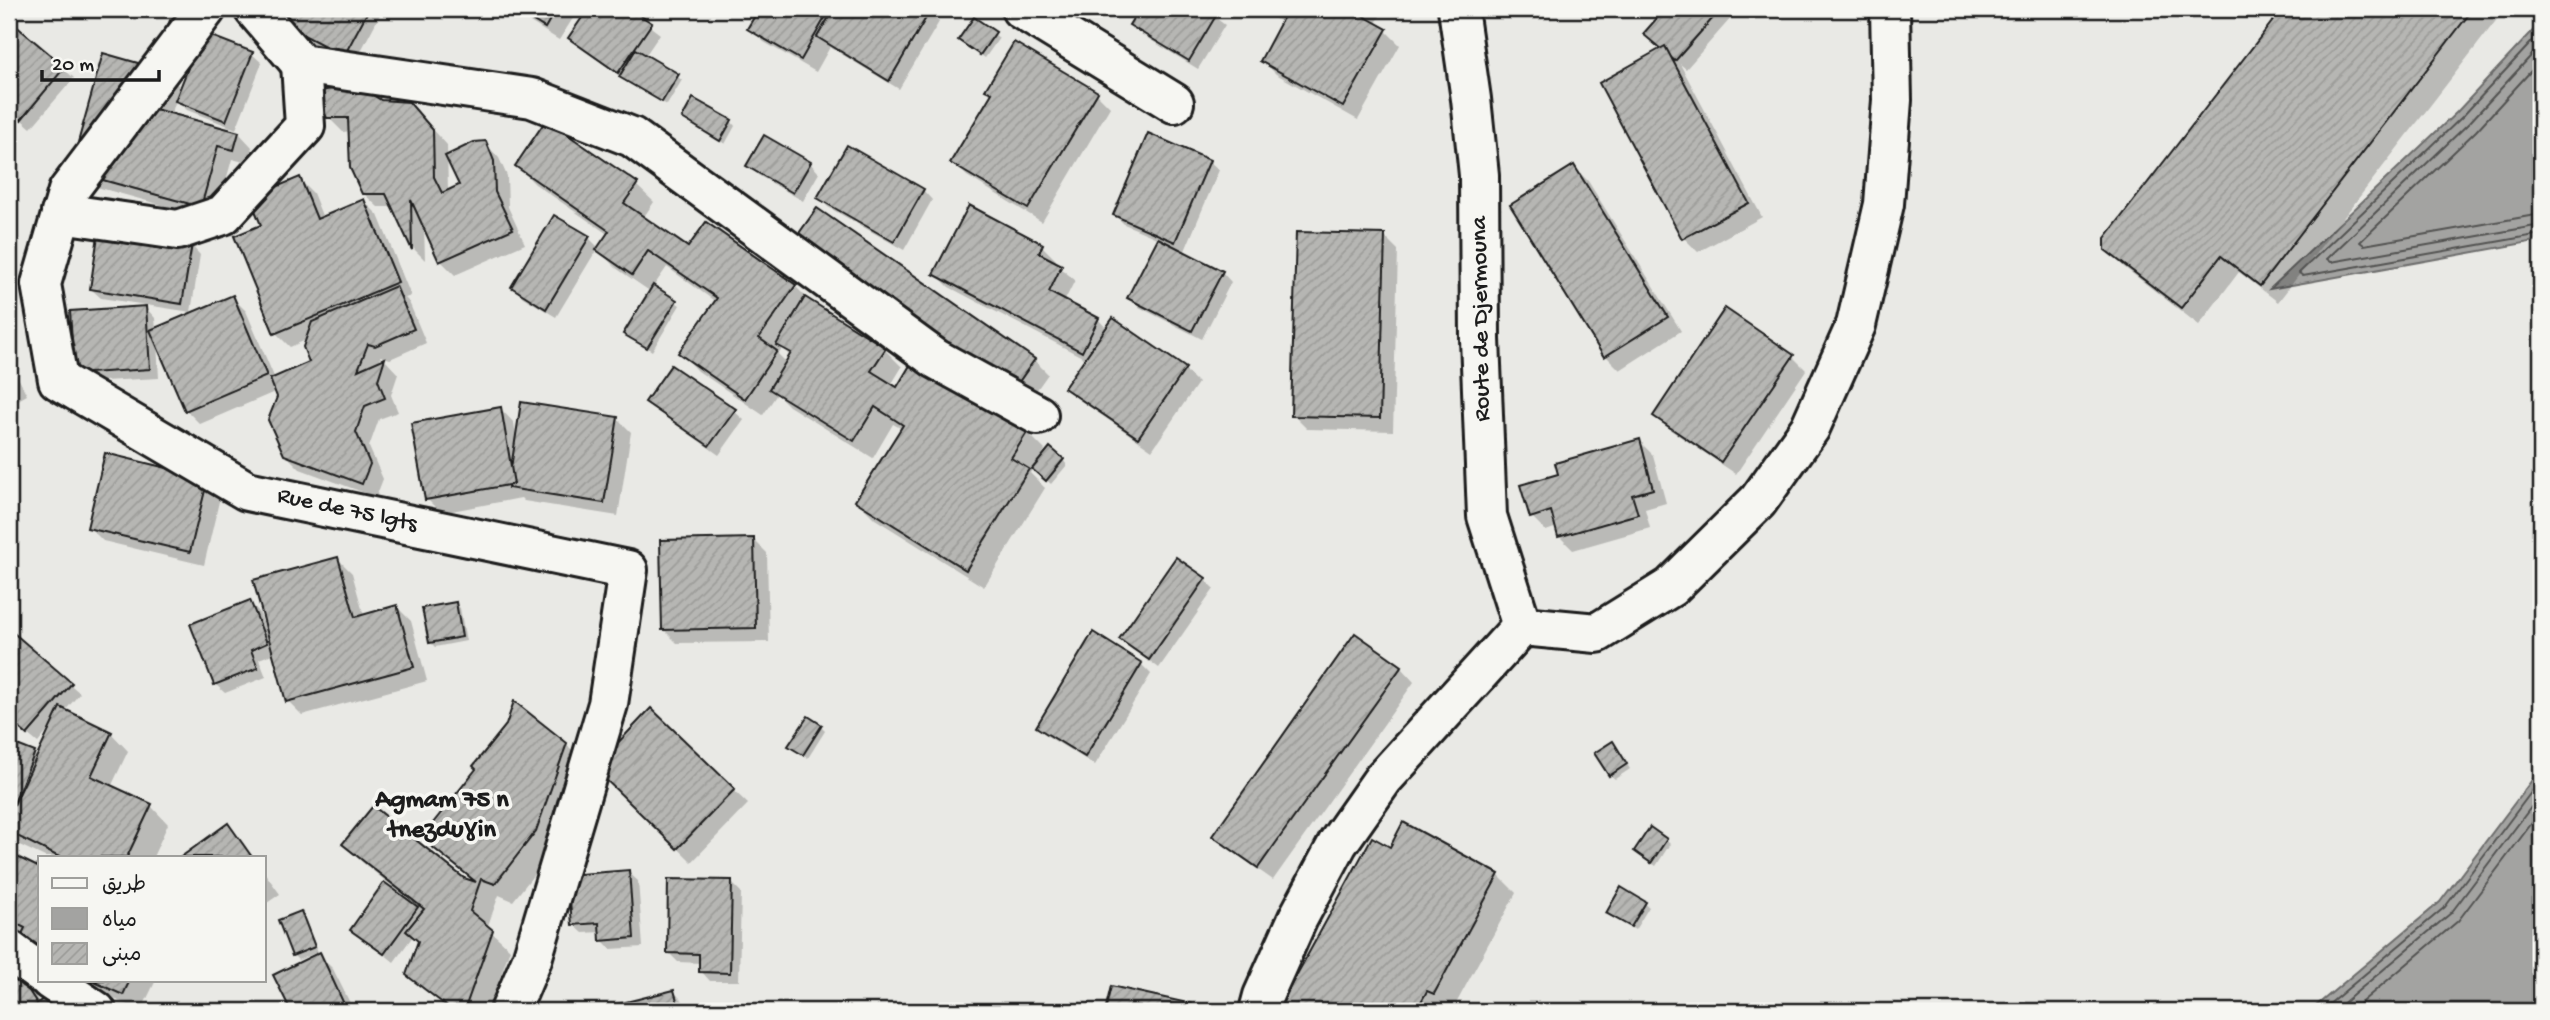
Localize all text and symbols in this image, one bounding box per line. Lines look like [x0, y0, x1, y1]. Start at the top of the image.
scale bar [42, 38, 159, 82]
text: 20 m [52, 54, 94, 79]
street label: Route de Djermouna [1466, 215, 1498, 422]
street label: Rue de 75 lgts [274, 482, 421, 540]
district label: Agmam 75 n tnezduɣin [374, 786, 509, 847]
legend [38, 856, 266, 982]
text: طريق [102, 874, 146, 899]
text: مياه [102, 910, 137, 935]
text: مبنى [102, 944, 141, 969]

